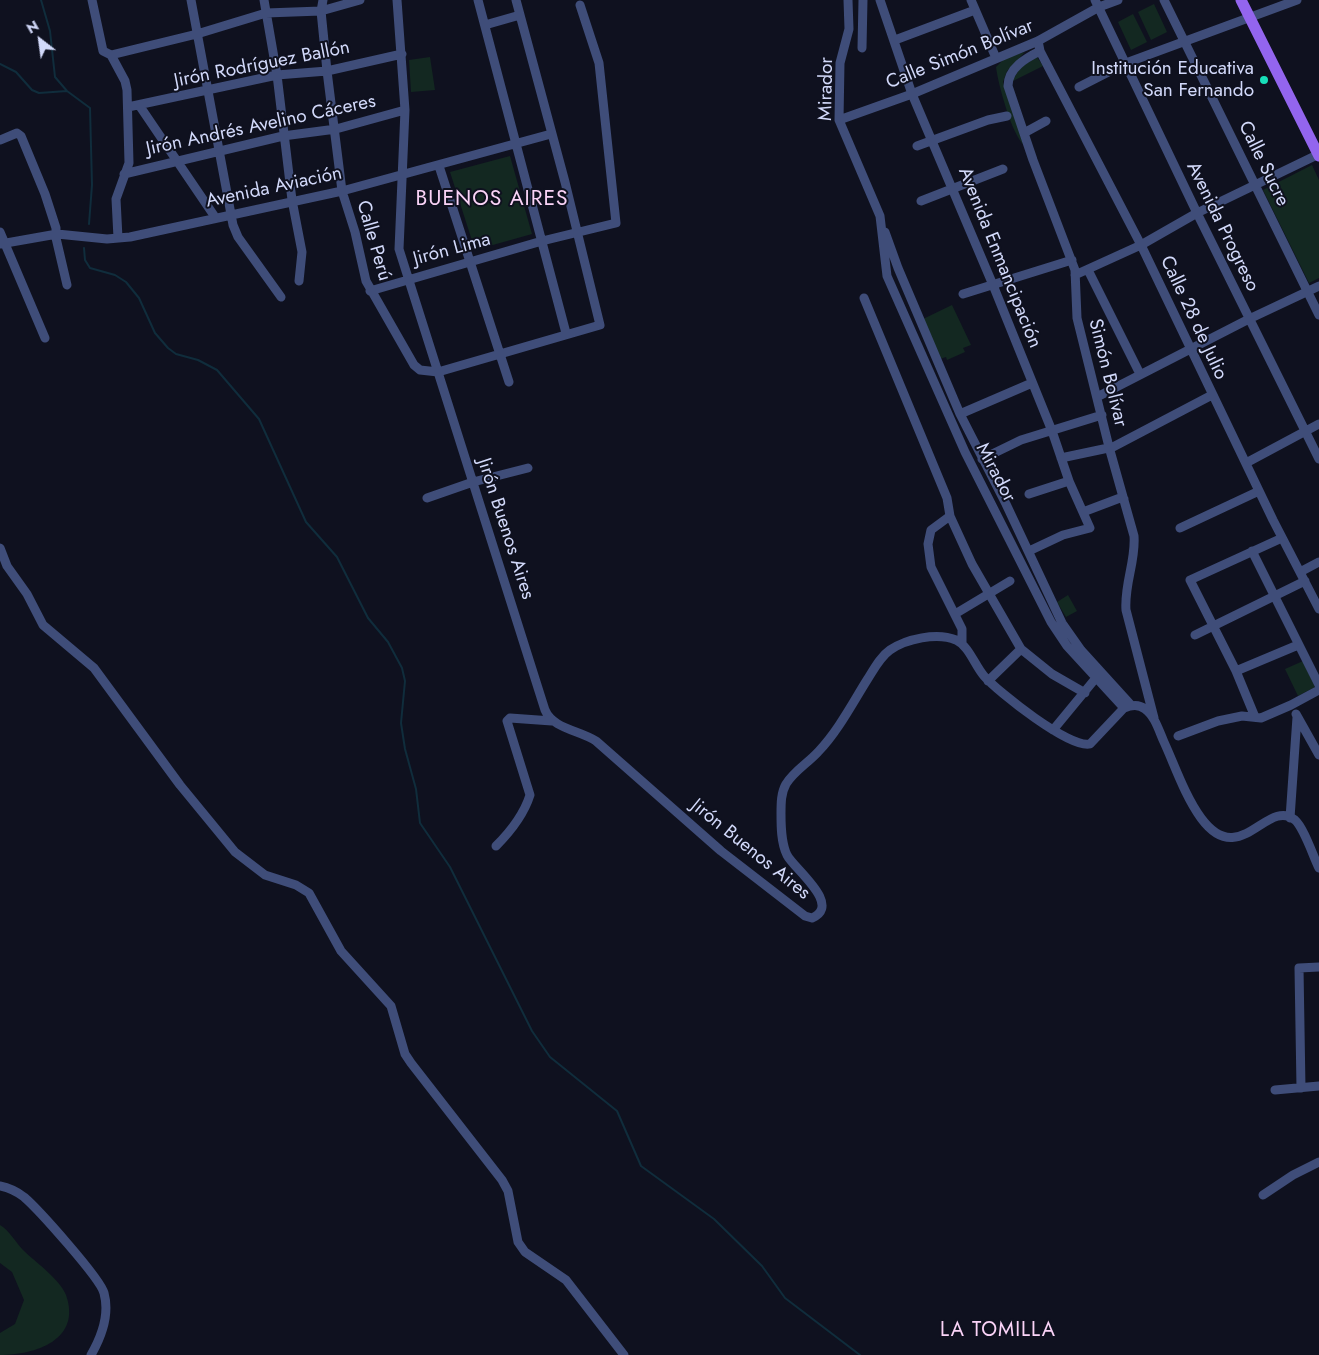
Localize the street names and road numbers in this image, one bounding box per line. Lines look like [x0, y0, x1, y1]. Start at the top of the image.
street label: Calle Simón Bolívar [883, 15, 1037, 95]
street label: Jirón Rodríguez Ballón [172, 37, 352, 93]
street label: Mirador [815, 57, 839, 121]
street label: Jirón Andrés Avelino Cáceres [144, 91, 378, 161]
street label: Calle Sucre [1233, 118, 1293, 210]
street label: Avenida Progreso [1181, 158, 1263, 296]
street label: Avenida Aviación [204, 162, 344, 214]
street label: Avenida Enmancipación [952, 164, 1046, 352]
street label: Calle Perú [351, 198, 395, 284]
street label: Jirón Lima [411, 229, 493, 271]
street label: Calle 28 de Julio [1154, 253, 1232, 383]
street label: Simón Bolívar [1083, 317, 1131, 429]
street label: Mirador [970, 440, 1020, 506]
street label: Jirón Buenos Aires [471, 456, 539, 602]
street label: Jirón Buenos Aires [686, 795, 814, 905]

